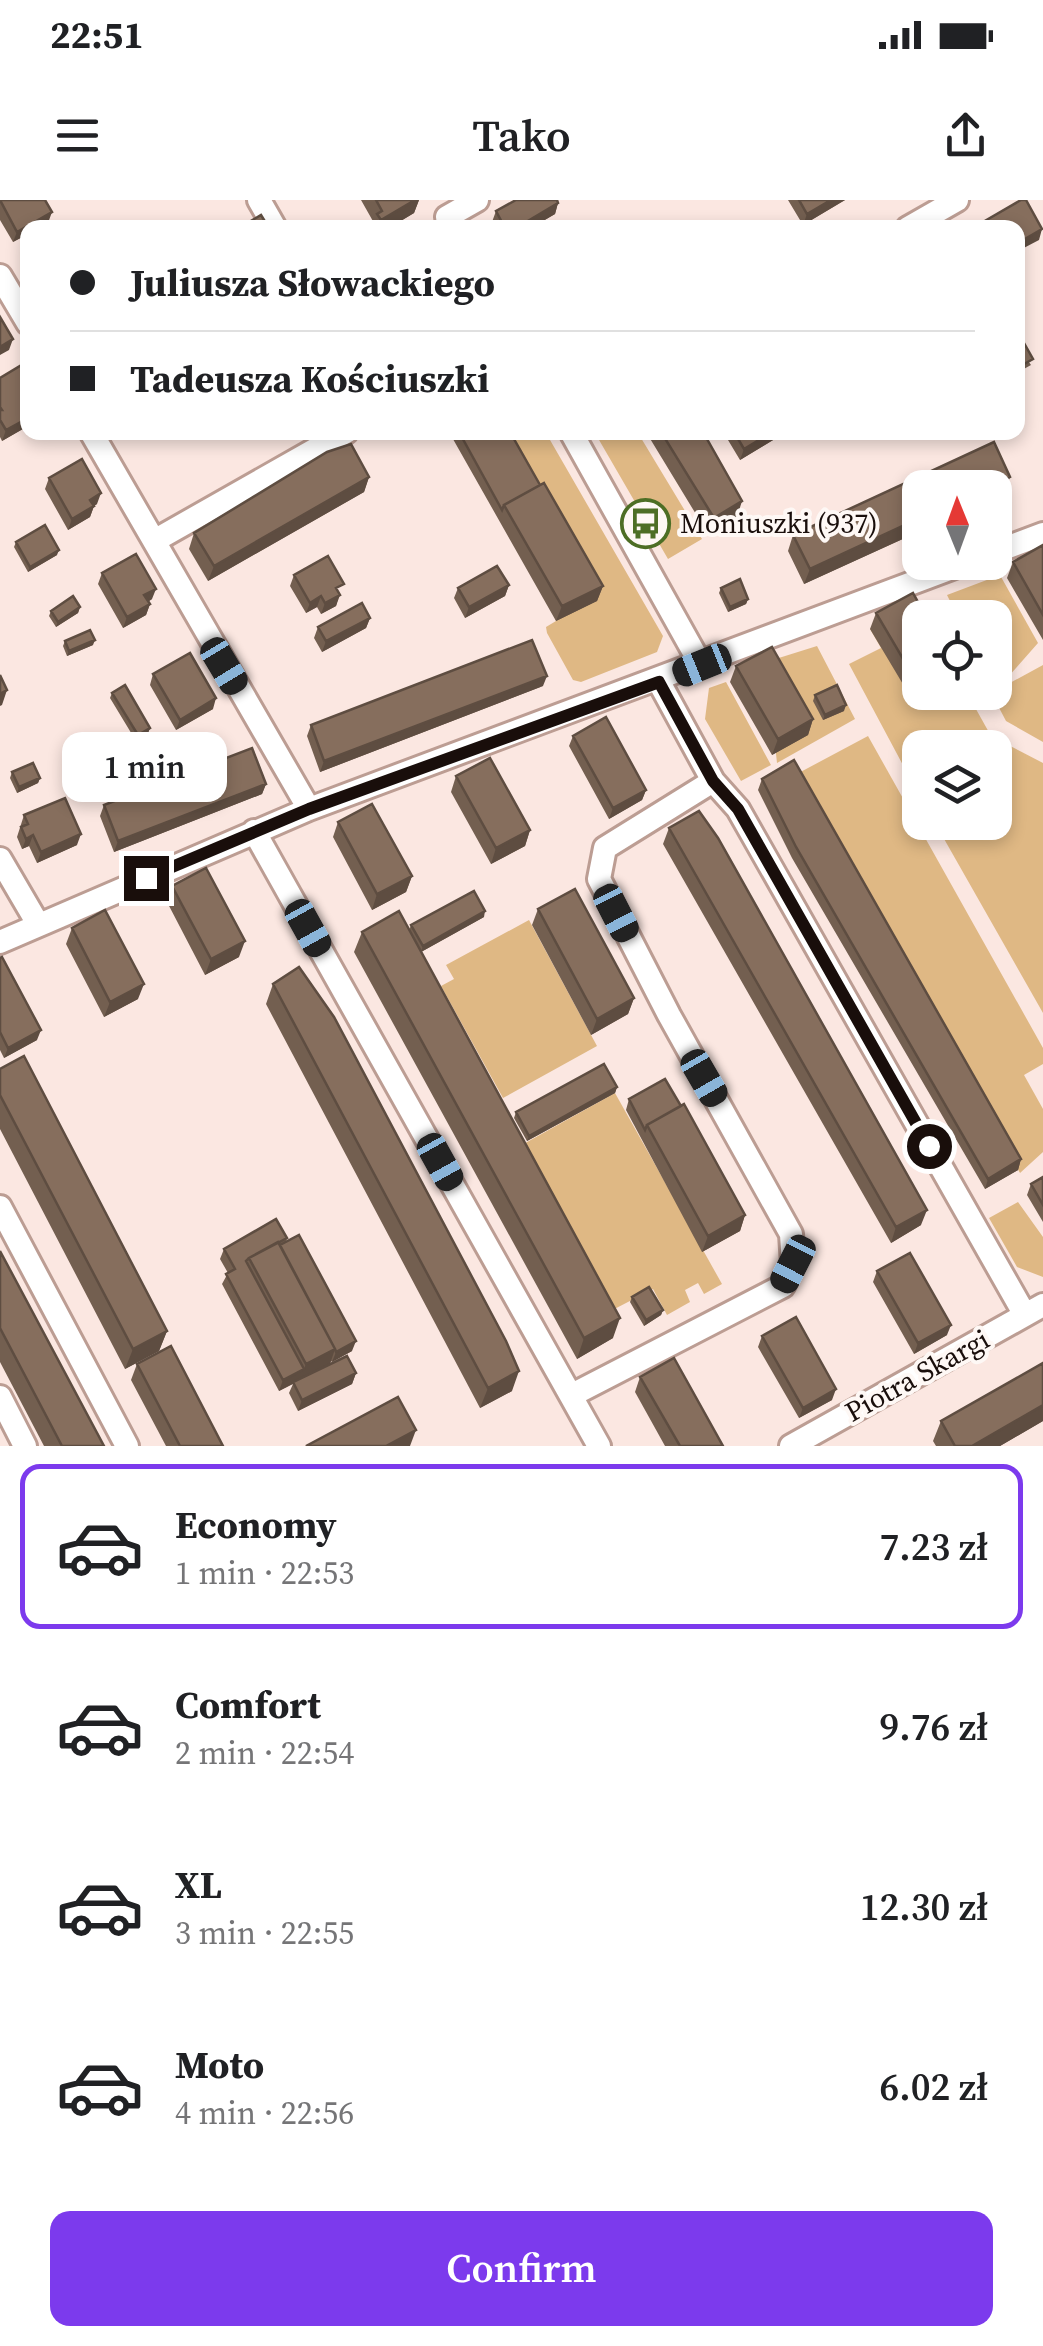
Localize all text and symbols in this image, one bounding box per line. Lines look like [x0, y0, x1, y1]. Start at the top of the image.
text: 22:51 [50, 9, 144, 61]
text: Tako [472, 104, 571, 166]
icon: menu [50, 108, 105, 163]
icon: share [938, 108, 993, 163]
text: Juliusza Słowackiego [130, 257, 495, 309]
text: Tadeusza Kościuszki [130, 353, 489, 405]
north arrow [902, 470, 1012, 580]
map controls [902, 470, 1012, 840]
bus stop icon: Moniuszki (937) [619, 497, 671, 549]
place label: Moniuszki (937) [680, 504, 878, 542]
button: locate [902, 600, 1012, 710]
car [196, 633, 252, 699]
car [669, 640, 735, 690]
button: layers [902, 730, 1012, 840]
callout: 1 min [64, 733, 228, 803]
text: 1 min [103, 745, 186, 789]
route end [124, 856, 169, 901]
car [589, 879, 643, 947]
car [280, 894, 336, 962]
car [676, 1045, 732, 1111]
route start [907, 1124, 952, 1169]
car [412, 1128, 468, 1196]
car [766, 1230, 820, 1298]
street label: Piotra Skargi [838, 1320, 996, 1430]
text: Economy [175, 1499, 337, 1551]
icon: car [55, 1502, 145, 1592]
text: 7.23 zł [880, 1521, 988, 1573]
text: 1 min · 22:53 [175, 1551, 354, 1595]
text: Comfort [175, 1679, 321, 1731]
icon: car [55, 1682, 145, 1772]
text: 9.76 zł [880, 1701, 988, 1753]
text: 2 min · 22:54 [175, 1731, 354, 1775]
text: XL [175, 1859, 222, 1911]
icon: car [55, 1862, 145, 1952]
text: 12.30 zł [860, 1881, 988, 1933]
text: 3 min · 22:55 [175, 1911, 354, 1955]
text: Moto [175, 2039, 264, 2091]
icon: car [55, 2042, 145, 2132]
text: 6.02 zł [880, 2061, 988, 2113]
text: 4 min · 22:56 [175, 2091, 354, 2135]
button: Confirm [50, 2211, 993, 2326]

